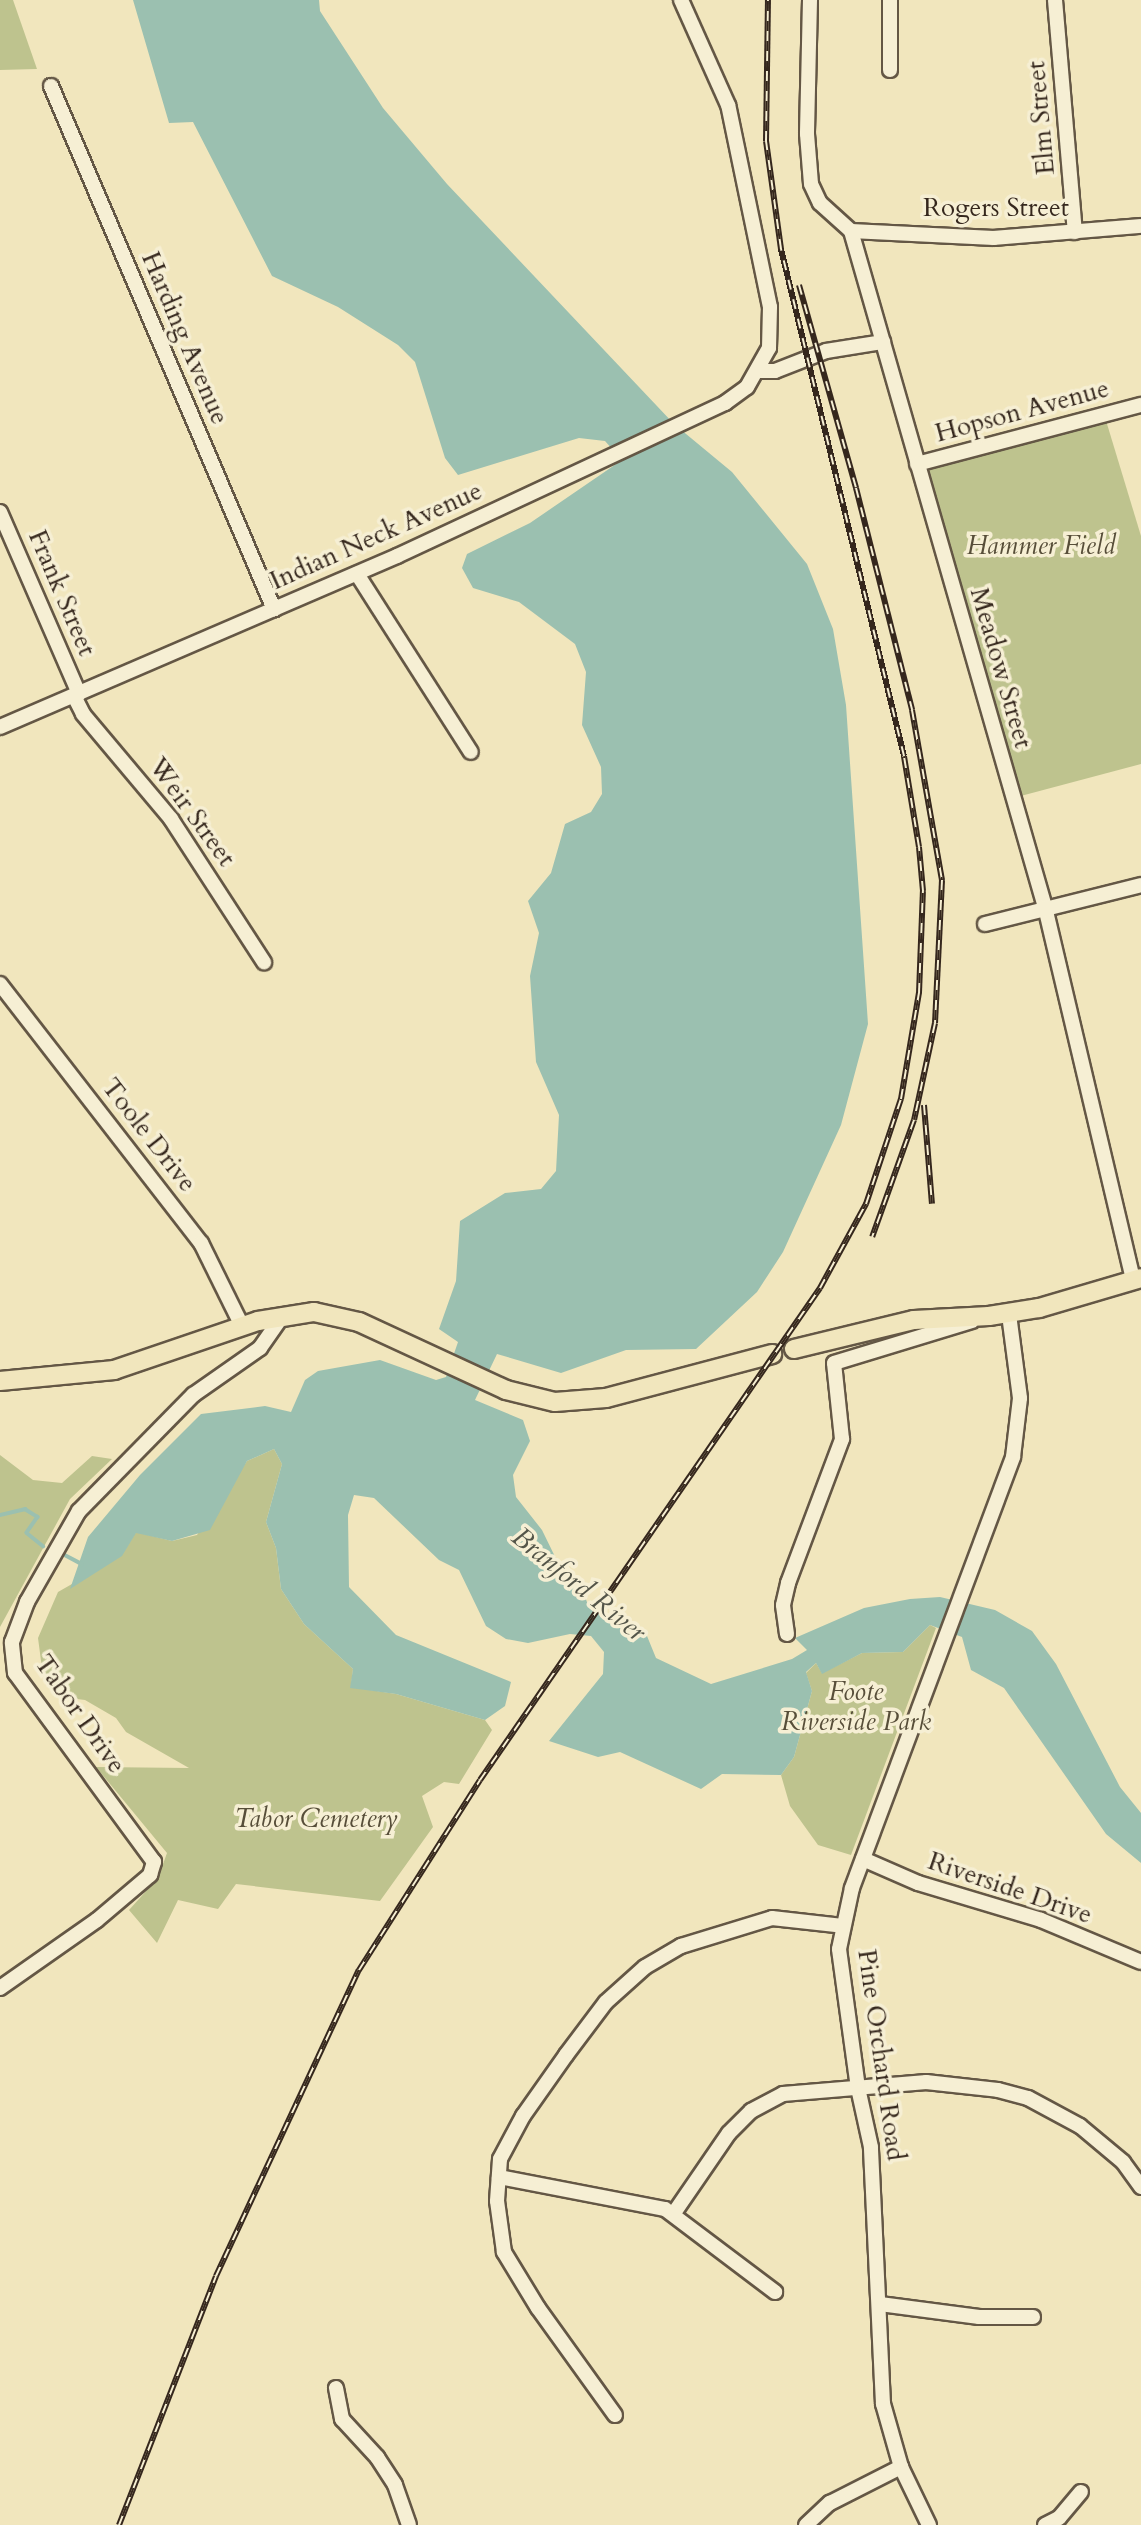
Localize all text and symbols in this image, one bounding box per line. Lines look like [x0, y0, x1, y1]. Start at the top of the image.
street label: Elm Street [1020, 60, 1062, 176]
street label: Rogers Street [923, 192, 1069, 224]
street label: Harding Avenue [135, 247, 235, 429]
street label: Hopson Avenue [932, 373, 1112, 449]
street label: Indian Neck Avenue [265, 475, 487, 597]
street label: Frank Street [22, 525, 102, 661]
park label: Hammer Field [967, 530, 1115, 562]
street label: Meadow Street [963, 584, 1039, 752]
street label: Weir Street [142, 752, 242, 872]
street label: Toole Drive [95, 1072, 203, 1198]
water label: Branford River [505, 1520, 653, 1648]
street label: Tabor Drive [28, 1649, 132, 1779]
park label: Foote Riverside Park [781, 1676, 931, 1738]
park label: Tabor Cemetery [234, 1803, 398, 1835]
street label: Riverside Drive [924, 1845, 1096, 1931]
street label: Pine Orchard Road [851, 1947, 911, 2163]

